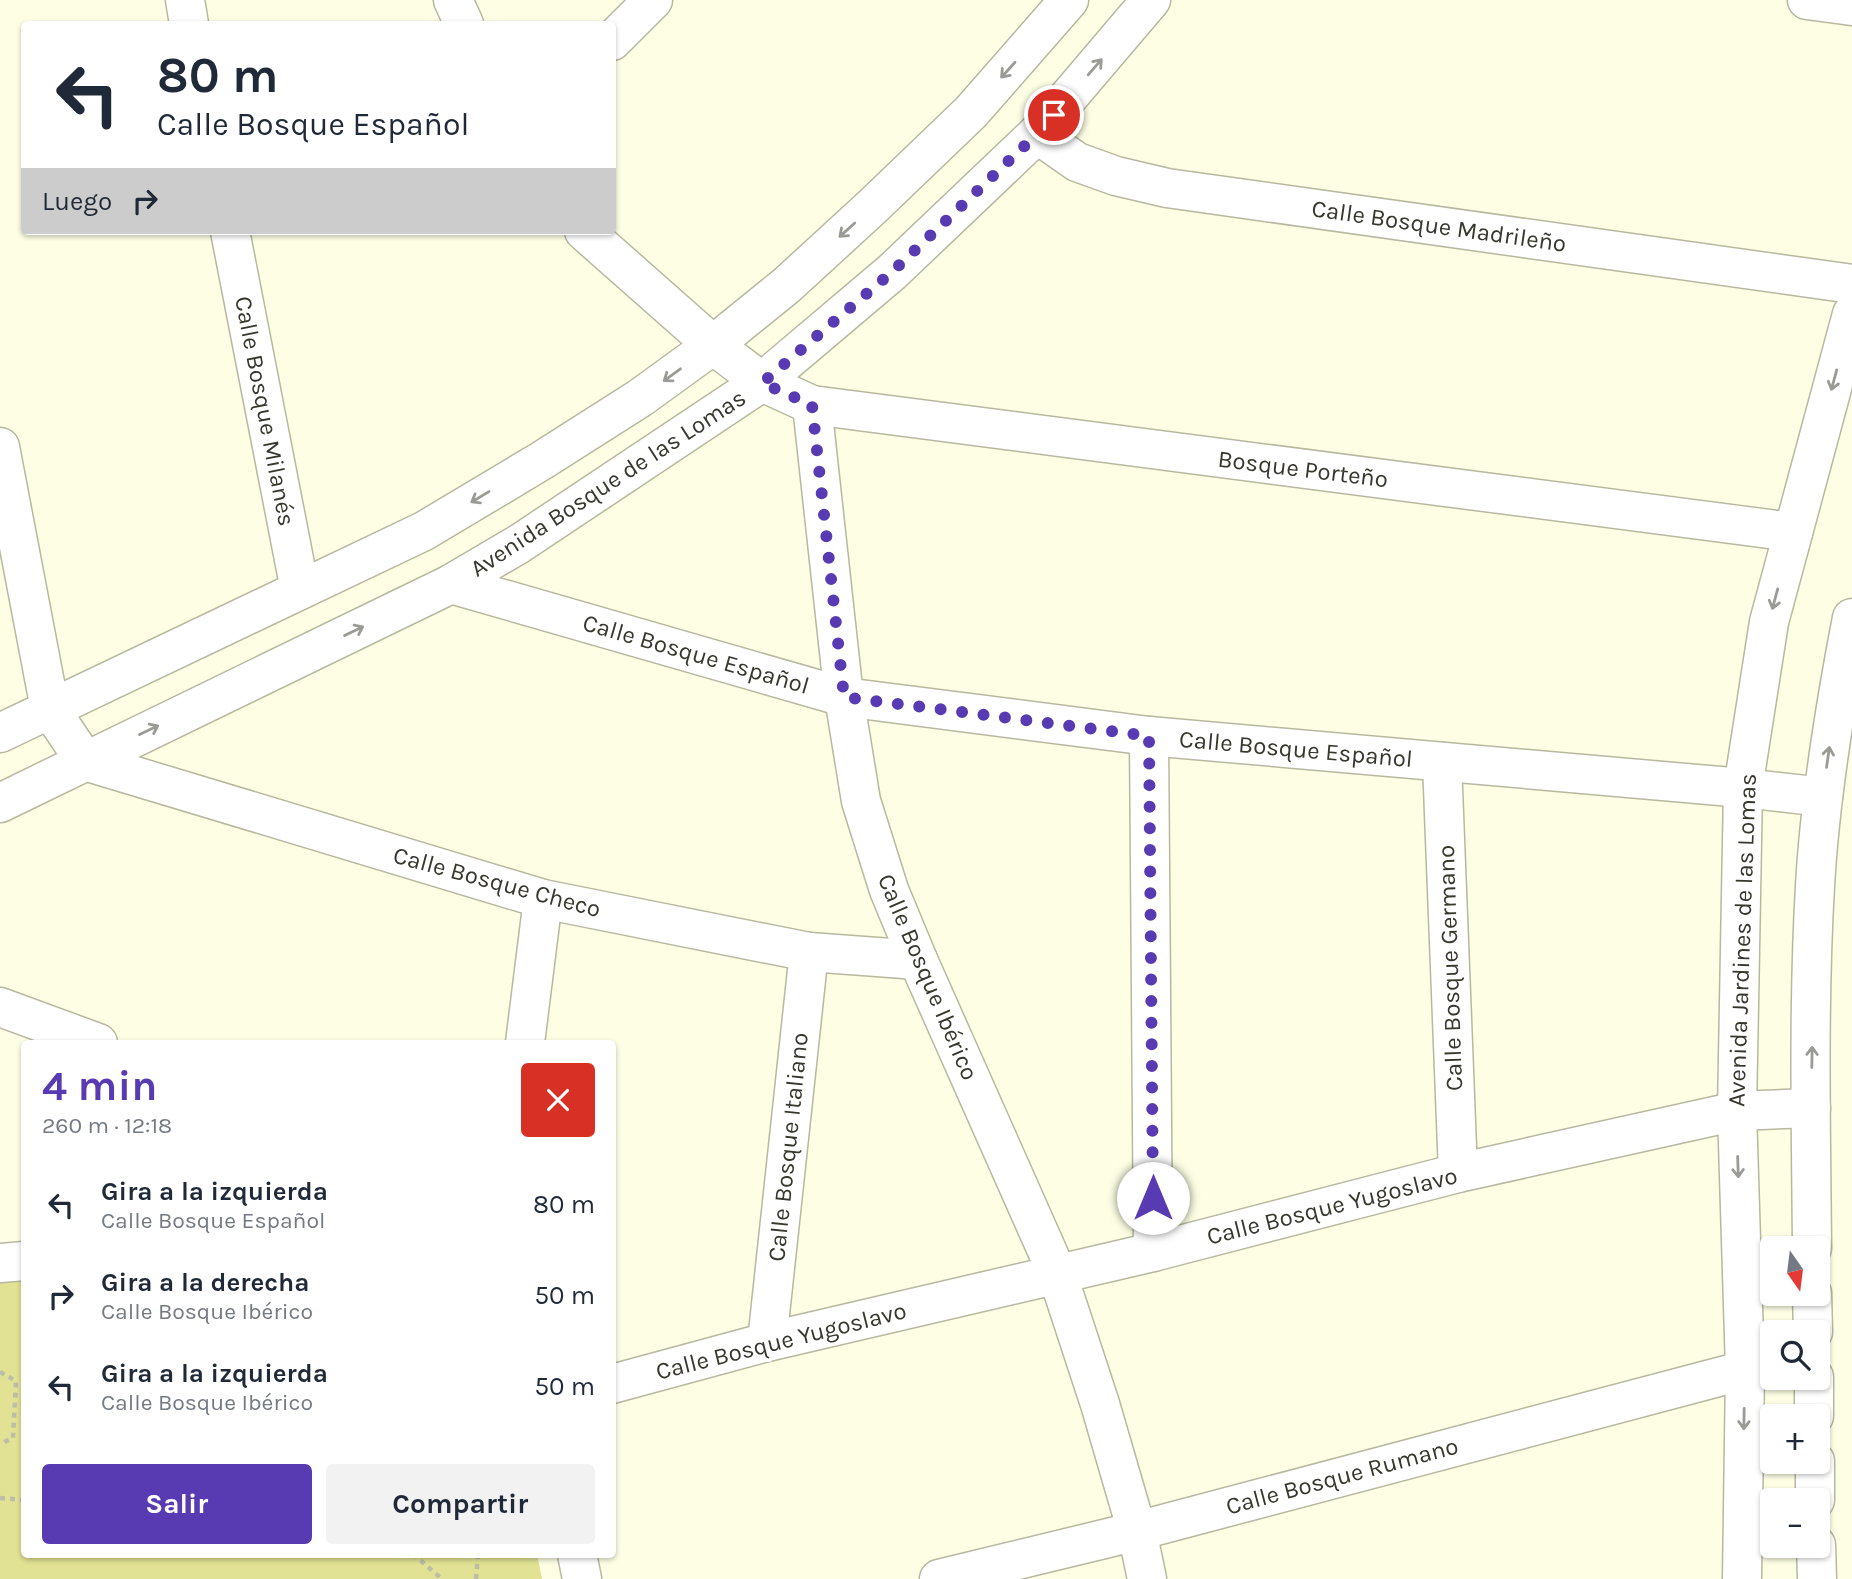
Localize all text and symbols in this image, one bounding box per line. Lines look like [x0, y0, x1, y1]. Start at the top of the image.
text: 80 m [157, 47, 279, 104]
icon: left [42, 49, 133, 140]
one-way arrow [1087, 58, 1103, 76]
one-way arrow [1000, 61, 1016, 79]
pin [1024, 85, 1084, 145]
icon: arrive [1035, 96, 1073, 134]
text: Calle Bosque Español [157, 106, 469, 143]
icon: right [126, 182, 164, 220]
text: Luego [42, 186, 112, 217]
street label: Calle Bosque Madrileño [1310, 194, 1568, 258]
one-way arrow [839, 222, 856, 239]
street label: Calle Bosque Milanés [229, 294, 301, 528]
one-way arrow [663, 368, 682, 382]
one-way arrow [1827, 368, 1840, 390]
street label: Avenida Bosque de las Lomas [465, 383, 751, 583]
street label: Bosque Porteño [1216, 445, 1390, 493]
one-way arrow [470, 491, 490, 505]
one-way arrow [1768, 587, 1781, 610]
street label: Calle Bosque Español [580, 608, 812, 700]
one-way arrow [343, 623, 364, 637]
one-way arrow [138, 723, 159, 737]
street label: Calle Bosque Español [1178, 725, 1414, 773]
one-way arrow [1822, 746, 1835, 769]
street label: Avenida Jardines de las Lomas [1722, 773, 1762, 1107]
street label: Calle Bosque Checo [390, 841, 604, 923]
street label: Calle Bosque Germano [1432, 844, 1468, 1092]
street label: Calle Bosque Ibérico [872, 870, 984, 1084]
street label: Calle Bosque Italiano [762, 1031, 814, 1263]
one-way arrow [1805, 1046, 1818, 1069]
text: 4 min [42, 1061, 157, 1111]
button: close [521, 1063, 595, 1137]
text: 260 m · 12:18 [42, 1112, 172, 1139]
one-way arrow [1732, 1155, 1745, 1178]
position arrow [1116, 1161, 1190, 1235]
street label: Calle Bosque Yugoslavo [1204, 1161, 1460, 1251]
text: Gira a la izquierda [101, 1176, 328, 1207]
icon: left [42, 1186, 80, 1224]
text: 80 m [533, 1189, 595, 1220]
text: Calle Bosque Español [101, 1207, 326, 1234]
north arrow [1760, 1236, 1830, 1306]
map controls [1760, 1236, 1830, 1558]
text: Gira a la derecha [101, 1267, 310, 1298]
icon: right [42, 1277, 80, 1315]
text: 50 m [534, 1280, 595, 1311]
street label: Calle Bosque Yugoslavo [653, 1296, 909, 1386]
text: Calle Bosque Ibérico [101, 1298, 313, 1325]
button: search [1760, 1320, 1830, 1390]
text: Gira a la izquierda [101, 1358, 328, 1389]
icon: left [42, 1368, 80, 1406]
text: 50 m [534, 1371, 595, 1402]
text: Calle Bosque Ibérico [101, 1389, 313, 1416]
button: + [1760, 1404, 1830, 1474]
one-way arrow [1737, 1407, 1751, 1430]
street label: Calle Bosque Rumano [1223, 1432, 1461, 1520]
button: Salir [42, 1464, 312, 1544]
button: Compartir [326, 1464, 595, 1544]
button: − [1760, 1488, 1830, 1558]

